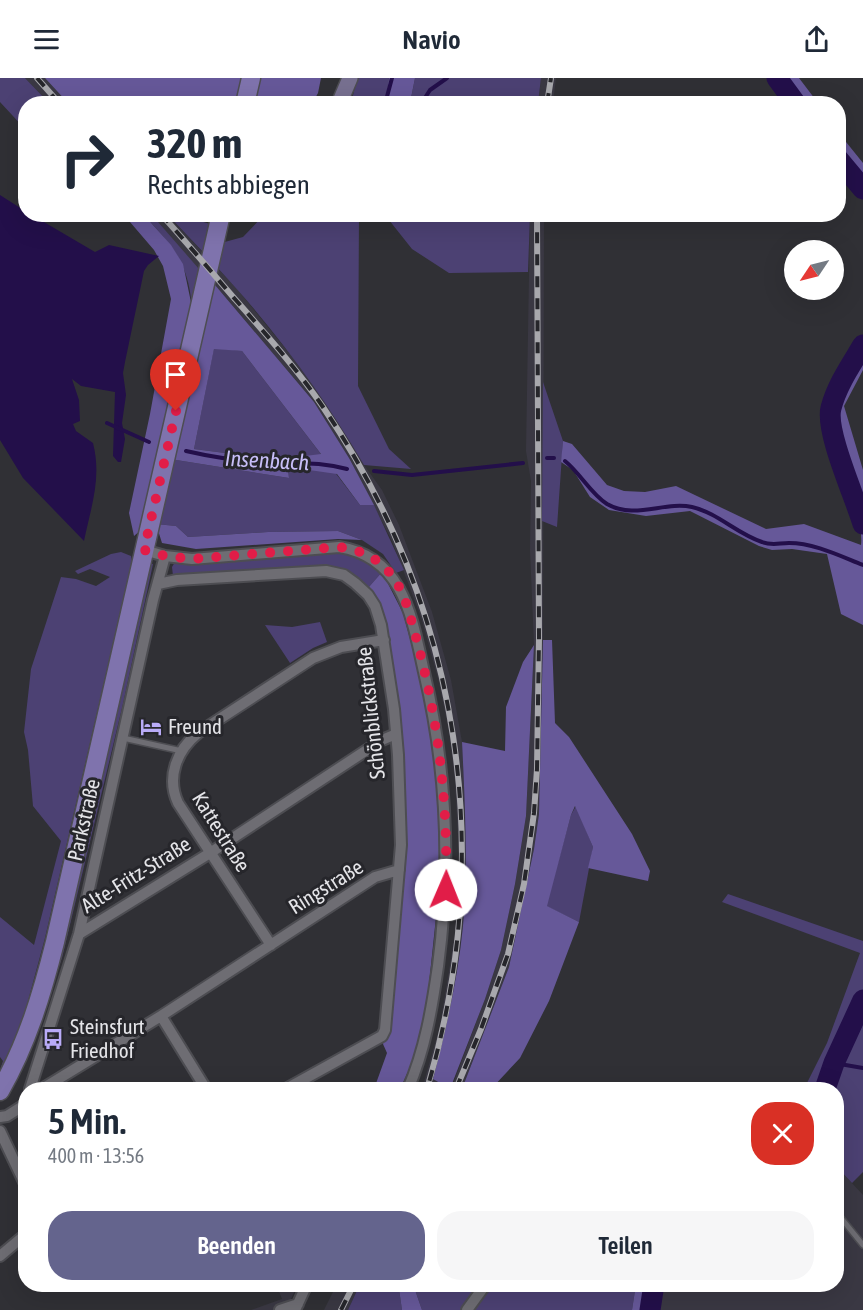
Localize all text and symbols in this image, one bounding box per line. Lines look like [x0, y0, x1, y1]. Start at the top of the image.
icon: menu [30, 23, 63, 56]
icon: share [800, 23, 833, 56]
text: Navio [402, 24, 461, 55]
text: 320 m [147, 119, 242, 167]
icon: right [48, 120, 126, 198]
text: Rechts abbiegen [147, 169, 310, 200]
north arrow [784, 240, 844, 300]
map controls [784, 240, 844, 300]
pin [150, 349, 201, 411]
icon: arrive [159, 358, 192, 391]
water label: Insenbach [224, 445, 310, 475]
street label: Schönblickstraße [351, 646, 389, 780]
place label: Freund [168, 714, 222, 738]
hotel icon: Freund [139, 715, 163, 739]
street label: Parkstraße [62, 776, 104, 863]
street label: Kattestraße [188, 787, 256, 876]
street label: Alte-Fritz-Straße [76, 831, 195, 917]
street label: Ringstraße [284, 854, 367, 918]
position arrow [414, 858, 478, 922]
place label: Steinsfurt Friedhof [70, 1014, 145, 1062]
bus stop icon: Steinsfurt Friedhof [41, 1027, 65, 1051]
text: 5 Min. [48, 1100, 126, 1142]
button: close [751, 1102, 814, 1165]
text: 400 m · 13:56 [48, 1144, 144, 1167]
button: Beenden [48, 1211, 425, 1280]
button: Teilen [437, 1211, 814, 1280]

